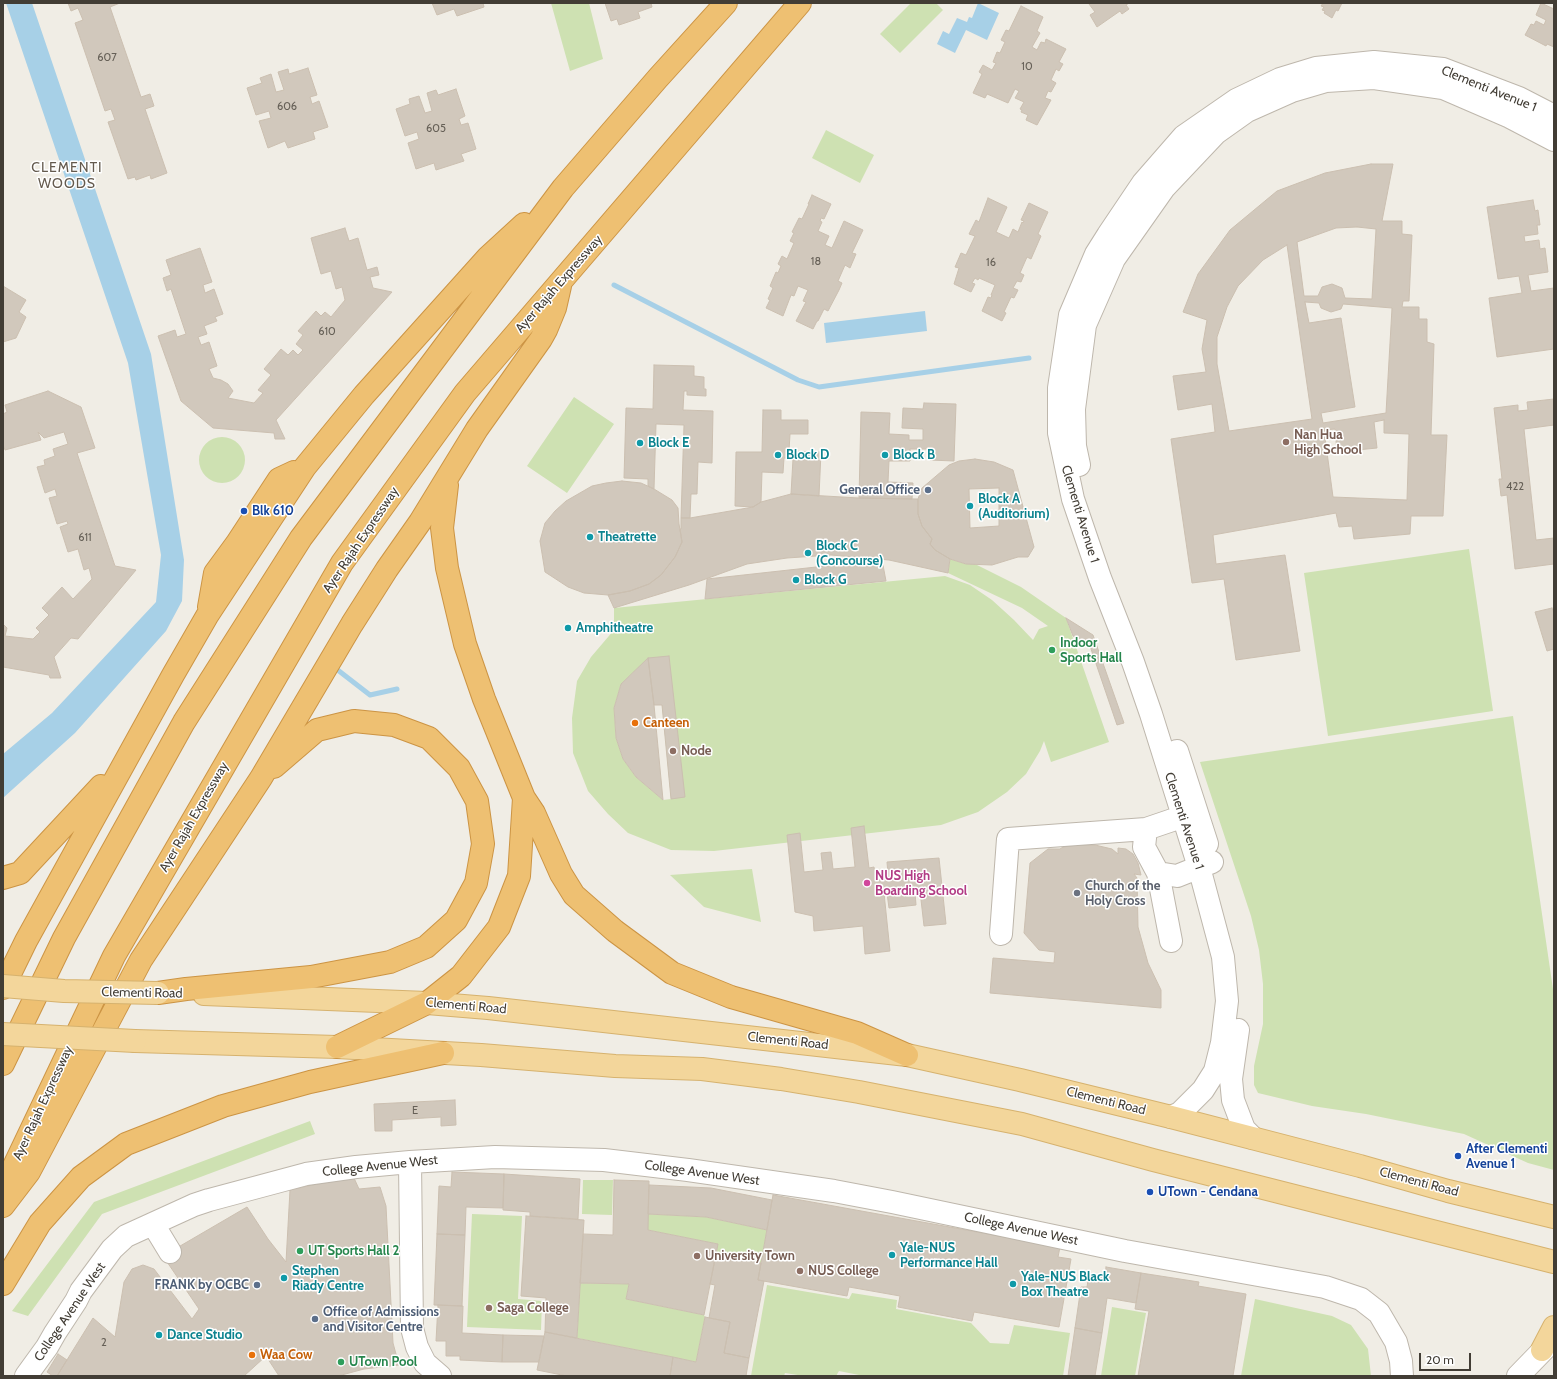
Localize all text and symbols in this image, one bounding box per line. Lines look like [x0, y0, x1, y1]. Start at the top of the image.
house number: 607 [97, 51, 117, 65]
house number: 10 [1021, 60, 1033, 74]
street label: Clementi Avenue 1 [1439, 63, 1539, 115]
house number: 606 [277, 100, 297, 114]
house number: 605 [426, 122, 446, 136]
district label: CLEMENTI WOODS [31, 160, 103, 192]
street label: Ayer Rajah Expressway [512, 232, 606, 336]
house number: 18 [811, 255, 821, 269]
house number: 16 [986, 256, 996, 270]
house number: 610 [318, 325, 336, 339]
place label: Nan Hua High School [1294, 427, 1362, 458]
place label: Block E [648, 435, 689, 451]
marker: Nan Hua High School [1281, 437, 1291, 447]
marker: Block E [635, 438, 645, 448]
place label: Block D [786, 447, 829, 463]
place label: Block B [893, 447, 935, 463]
marker: Block D [773, 450, 783, 460]
marker: Block B [880, 450, 890, 460]
street label: Clementi Avenue 1 [1058, 463, 1102, 565]
house number: 422 [1506, 480, 1524, 494]
place label: General Office [839, 482, 920, 498]
street label: Ayer Rajah Expressway [320, 484, 402, 596]
marker: General Office [923, 485, 933, 495]
place label: Block A (Auditorium) [978, 491, 1050, 522]
marker: Block A (Auditorium) [965, 501, 975, 511]
place label: Blk 610 [252, 503, 294, 519]
marker: Blk 610 [239, 506, 249, 516]
place label: Theatrette [598, 529, 656, 545]
house number: 611 [78, 531, 92, 545]
marker: Theatrette [585, 532, 595, 542]
place label: Block C (Concourse) [816, 538, 883, 569]
marker: Block C (Concourse) [803, 548, 813, 558]
place label: Block G [804, 572, 847, 588]
marker: Block G [791, 575, 801, 585]
place label: Amphitheatre [576, 620, 653, 636]
marker: Amphitheatre [563, 623, 573, 633]
place label: Indoor Sports Hall [1060, 635, 1122, 666]
marker: Indoor Sports Hall [1047, 645, 1057, 655]
place label: Canteen [643, 715, 690, 731]
marker: Canteen [630, 718, 640, 728]
place label: Node [681, 743, 712, 759]
marker: Node [668, 746, 678, 756]
street label: Ayer Rajah Expressway [156, 759, 232, 875]
street label: Clementi Avenue 1 [1161, 770, 1207, 872]
place label: NUS High Boarding School [875, 868, 967, 899]
marker: NUS High Boarding School [862, 878, 872, 888]
place label: Church of the Holy Cross [1085, 878, 1160, 909]
marker: Church of the Holy Cross [1072, 888, 1082, 898]
street label: Clementi Road [101, 984, 183, 1002]
street label: Clementi Road [425, 995, 507, 1017]
street label: Clementi Road [747, 1029, 829, 1053]
street label: Ayer Rajah Expressway [10, 1043, 76, 1163]
street label: Clementi Road [1065, 1084, 1147, 1118]
house number: E [412, 1104, 418, 1118]
place label: After Clementi Avenue 1 [1466, 1141, 1547, 1172]
marker: After Clementi Avenue 1 [1453, 1151, 1463, 1161]
street label: College Avenue West [321, 1152, 439, 1180]
street label: College Avenue West [643, 1157, 761, 1189]
street label: Clementi Road [1378, 1164, 1460, 1200]
place label: UTown - Cendana [1158, 1184, 1258, 1200]
marker: UTown - Cendana [1145, 1187, 1155, 1197]
street label: College Avenue West [963, 1209, 1079, 1249]
place label: Yale-NUS Performance Hall [900, 1240, 998, 1271]
place label: UT Sports Hall 2 [308, 1243, 399, 1259]
marker: UT Sports Hall 2 [295, 1246, 305, 1256]
place label: University Town [705, 1248, 795, 1264]
marker: Yale-NUS Performance Hall [887, 1250, 897, 1260]
marker: University Town [692, 1251, 702, 1261]
street label: College Avenue West [31, 1260, 109, 1364]
place label: Stephen Riady Centre [292, 1263, 364, 1294]
place label: NUS College [808, 1263, 879, 1279]
marker: NUS College [795, 1266, 805, 1276]
place label: Yale-NUS Black Box Theatre [1021, 1269, 1109, 1300]
marker: Stephen Riady Centre [279, 1273, 289, 1283]
place label: FRANK by OCBC [155, 1277, 249, 1293]
marker: Yale-NUS Black Box Theatre [1008, 1279, 1018, 1289]
marker: FRANK by OCBC [252, 1280, 262, 1290]
place label: Saga College [497, 1300, 569, 1316]
marker: Saga College [484, 1303, 494, 1313]
place label: Office of Admissions and Visitor Centre [323, 1304, 439, 1335]
marker: Office of Admissions and Visitor Centre [310, 1314, 320, 1324]
place label: Dance Studio [167, 1327, 242, 1343]
marker: Dance Studio [154, 1330, 164, 1340]
house number: 2 [101, 1336, 107, 1350]
scale bar [1421, 1345, 1473, 1371]
place label: Waa Cow [260, 1347, 312, 1363]
marker: Waa Cow [247, 1350, 257, 1360]
text: 20 m [1426, 1352, 1454, 1367]
place label: UTown Pool [349, 1354, 417, 1370]
marker: UTown Pool [336, 1357, 346, 1367]

